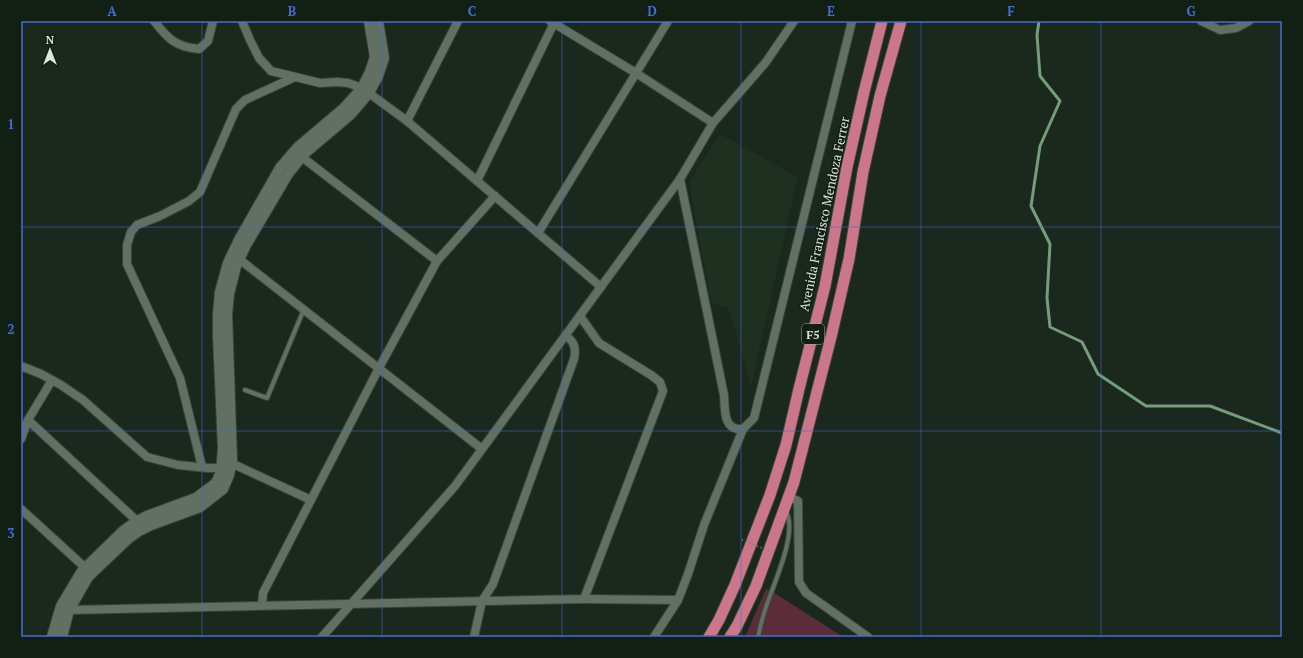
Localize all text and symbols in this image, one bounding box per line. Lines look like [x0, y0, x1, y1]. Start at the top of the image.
text: A [107, 2, 117, 20]
text: B [288, 2, 296, 20]
text: C [468, 2, 476, 20]
text: D [647, 2, 657, 20]
text: E [827, 2, 835, 20]
text: F [1007, 2, 1015, 20]
text: G [1186, 2, 1196, 20]
north arrow [30, 30, 70, 70]
text: N [46, 33, 55, 47]
text: 1 [7, 115, 15, 133]
street label: Avenida Francisco Mendoza Ferrer [795, 115, 853, 313]
text: 2 [7, 320, 15, 338]
road number: F5 [802, 324, 824, 344]
text: 3 [7, 524, 15, 542]

